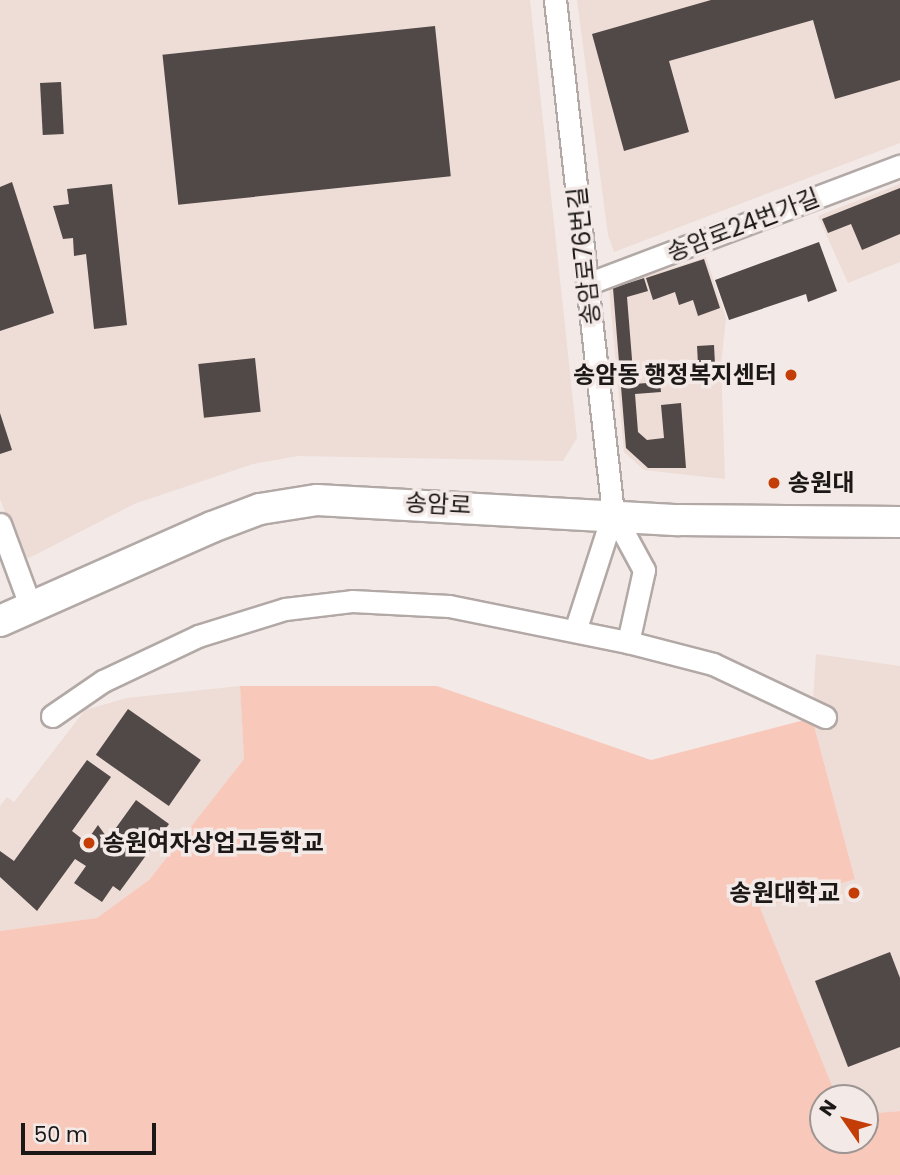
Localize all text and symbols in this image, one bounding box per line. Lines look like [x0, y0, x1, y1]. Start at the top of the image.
street label: 송암로24번가길 [663, 183, 823, 267]
street label: 송암로76번길 [562, 186, 606, 326]
place label: 송암동 행정복지센터 [573, 361, 777, 389]
marker: 송암동 행정복지센터 [783, 367, 799, 383]
place label: 송원대 [788, 469, 854, 497]
marker: 송원대 [766, 475, 782, 491]
street label: 송암로 [404, 488, 472, 520]
place label: 송원여자상업고등학교 [103, 829, 324, 857]
marker: 송원여자상업고등학교 [81, 835, 97, 851]
place label: 송원대학교 [730, 879, 840, 907]
marker: 송원대학교 [846, 885, 862, 901]
north arrow [809, 1084, 879, 1154]
text: N [813, 1094, 843, 1121]
scale bar [24, 1108, 159, 1152]
text: 50 m [34, 1120, 88, 1149]

